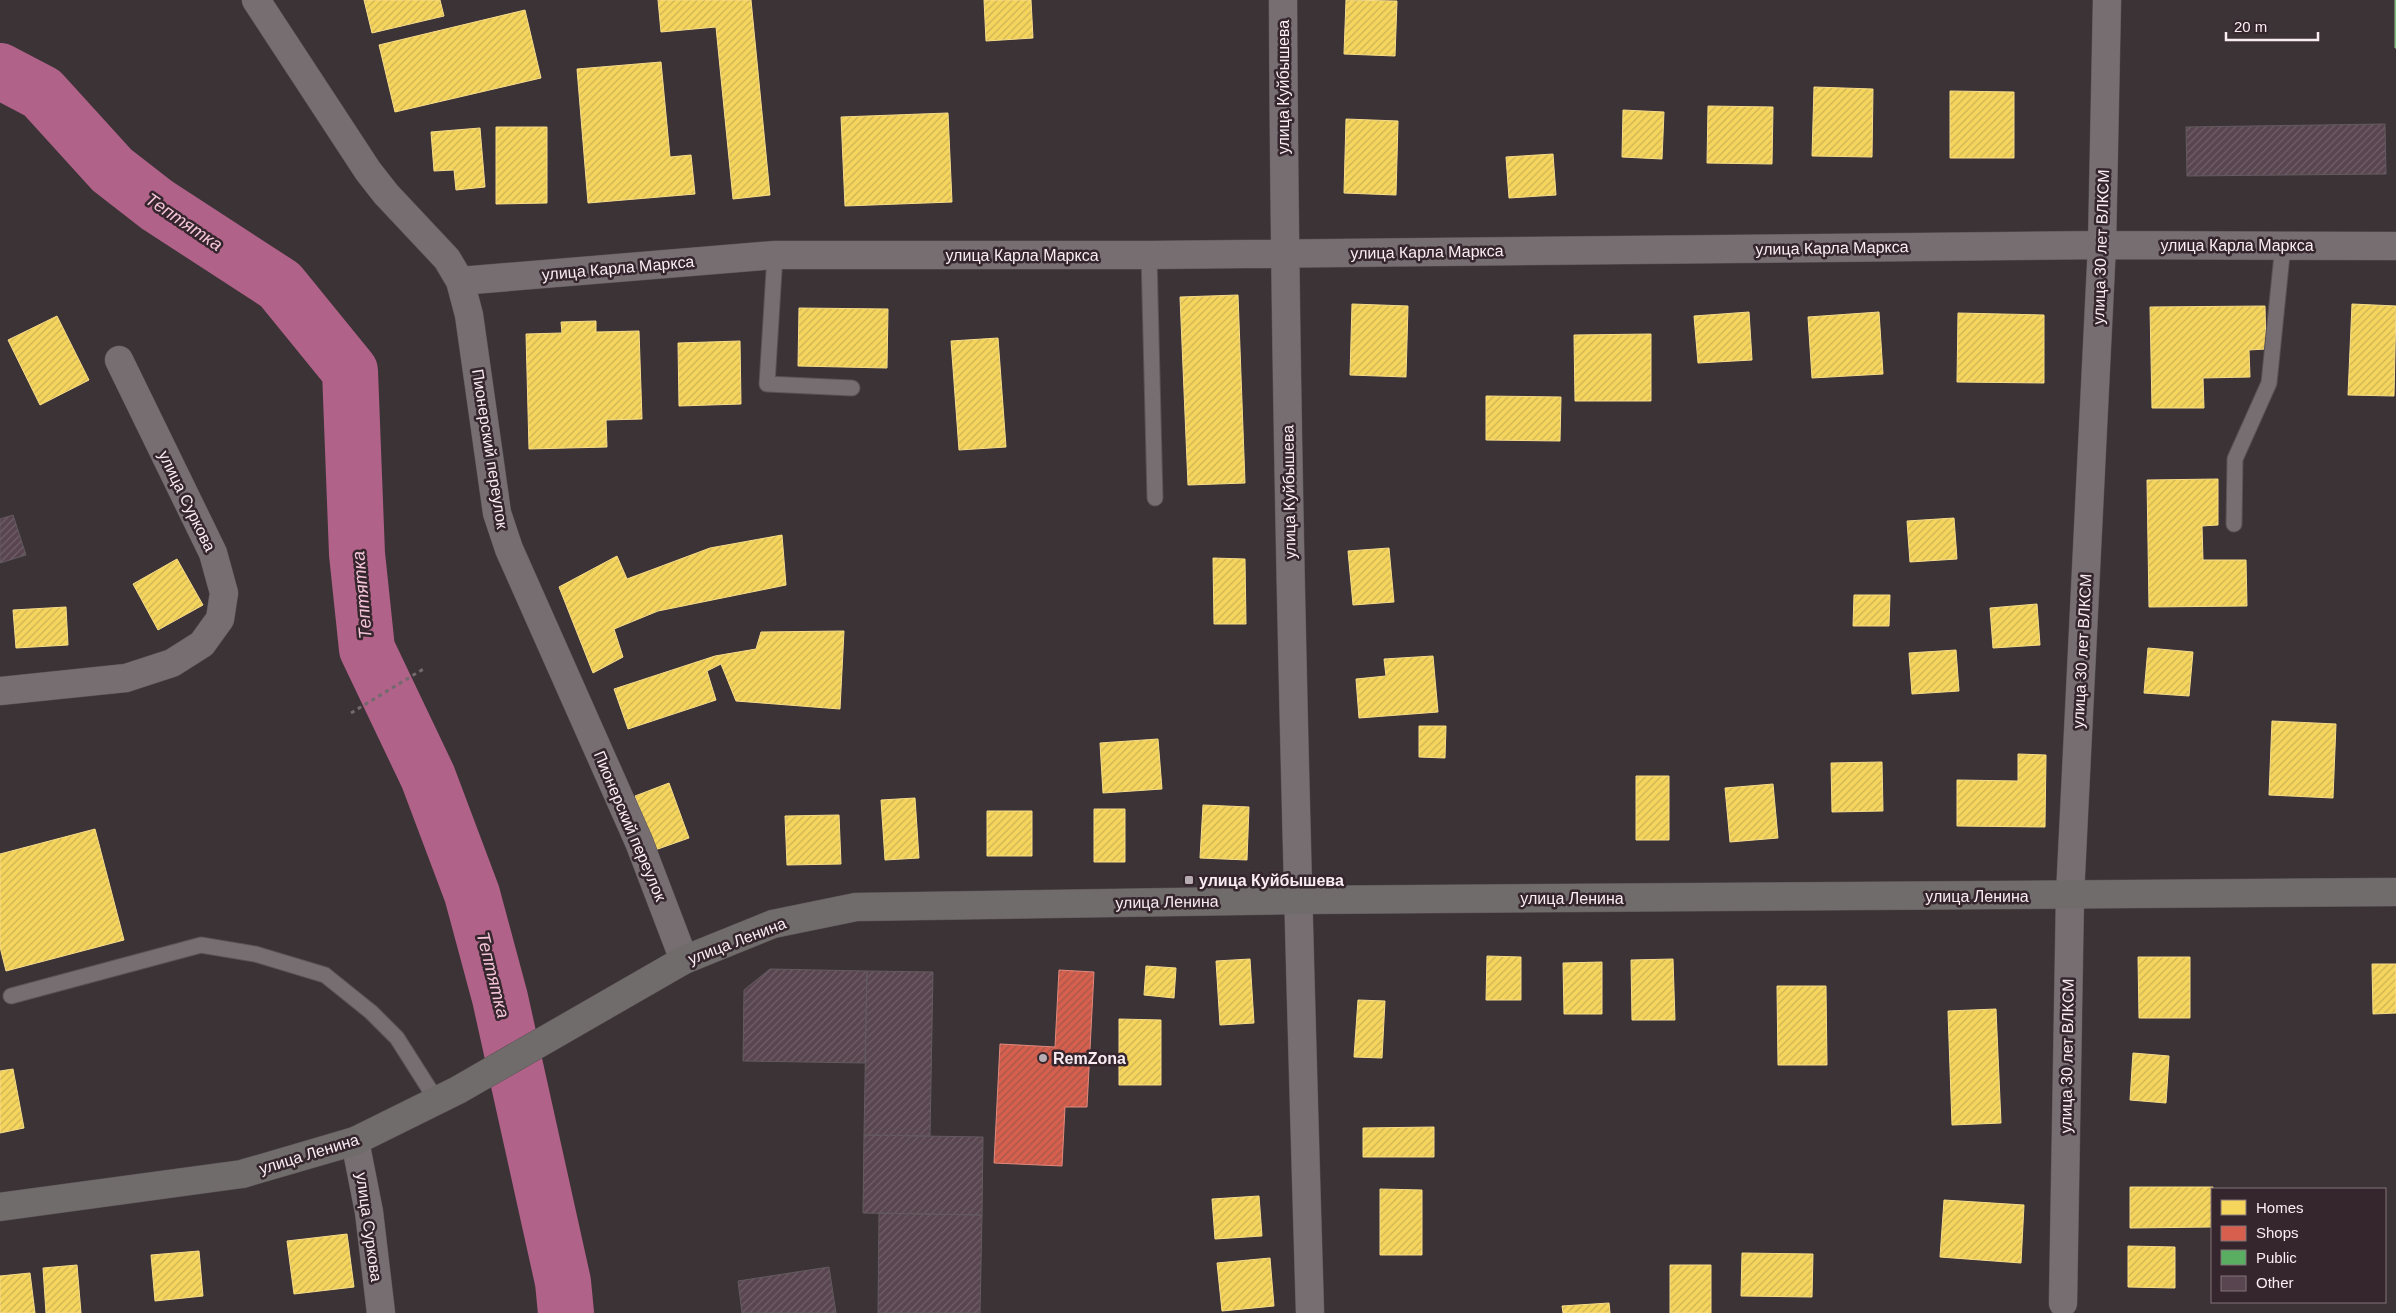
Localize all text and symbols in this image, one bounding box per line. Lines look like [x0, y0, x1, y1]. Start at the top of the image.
scale bar [2226, 10, 2318, 42]
text: 20 m [2234, 18, 2267, 35]
street label: улица Куйбышева [1275, 20, 1292, 154]
street label: улица 30 лет ВЛКСМ [2090, 169, 2112, 325]
water label: Тептятка [142, 189, 226, 255]
street label: улица Карла Маркса [2160, 237, 2314, 254]
street label: улица Карла Маркса [1755, 238, 1909, 258]
street label: улица Карла Маркса [1350, 242, 1504, 262]
street label: улица Карла Маркса [945, 247, 1099, 264]
street label: улица Карла Маркса [541, 253, 695, 283]
street label: Пионерский переулок [469, 368, 511, 531]
street label: улица Куйбышева [1279, 425, 1299, 559]
street label: улица Суркова [155, 448, 219, 554]
water label: Тептятка [348, 550, 376, 640]
street label: улица 30 лет ВЛКСМ [2069, 573, 2095, 729]
street label: Пионерский переулок [591, 748, 670, 905]
place label: улица Куйбышева [1199, 872, 1344, 889]
marker: улица Куйбышева [1183, 874, 1195, 886]
street label: улица Ленина [1925, 888, 2029, 905]
street label: улица Ленина [1520, 890, 1624, 907]
street label: улица Ленина [1115, 893, 1219, 911]
street label: улица Ленина [686, 915, 788, 967]
water label: Тептятка [473, 930, 513, 1020]
street label: улица 30 лет ВЛКСМ [2057, 978, 2077, 1134]
place label: RemZona [1053, 1050, 1126, 1067]
marker: RemZona [1037, 1052, 1049, 1064]
street label: улица Ленина [257, 1131, 361, 1177]
street label: улица Суркова [353, 1171, 385, 1283]
legend [2211, 1188, 2386, 1303]
text: Homes [2256, 1199, 2304, 1216]
text: Shops [2256, 1224, 2299, 1241]
text: Public [2256, 1249, 2297, 1266]
text: Other [2256, 1274, 2294, 1291]

